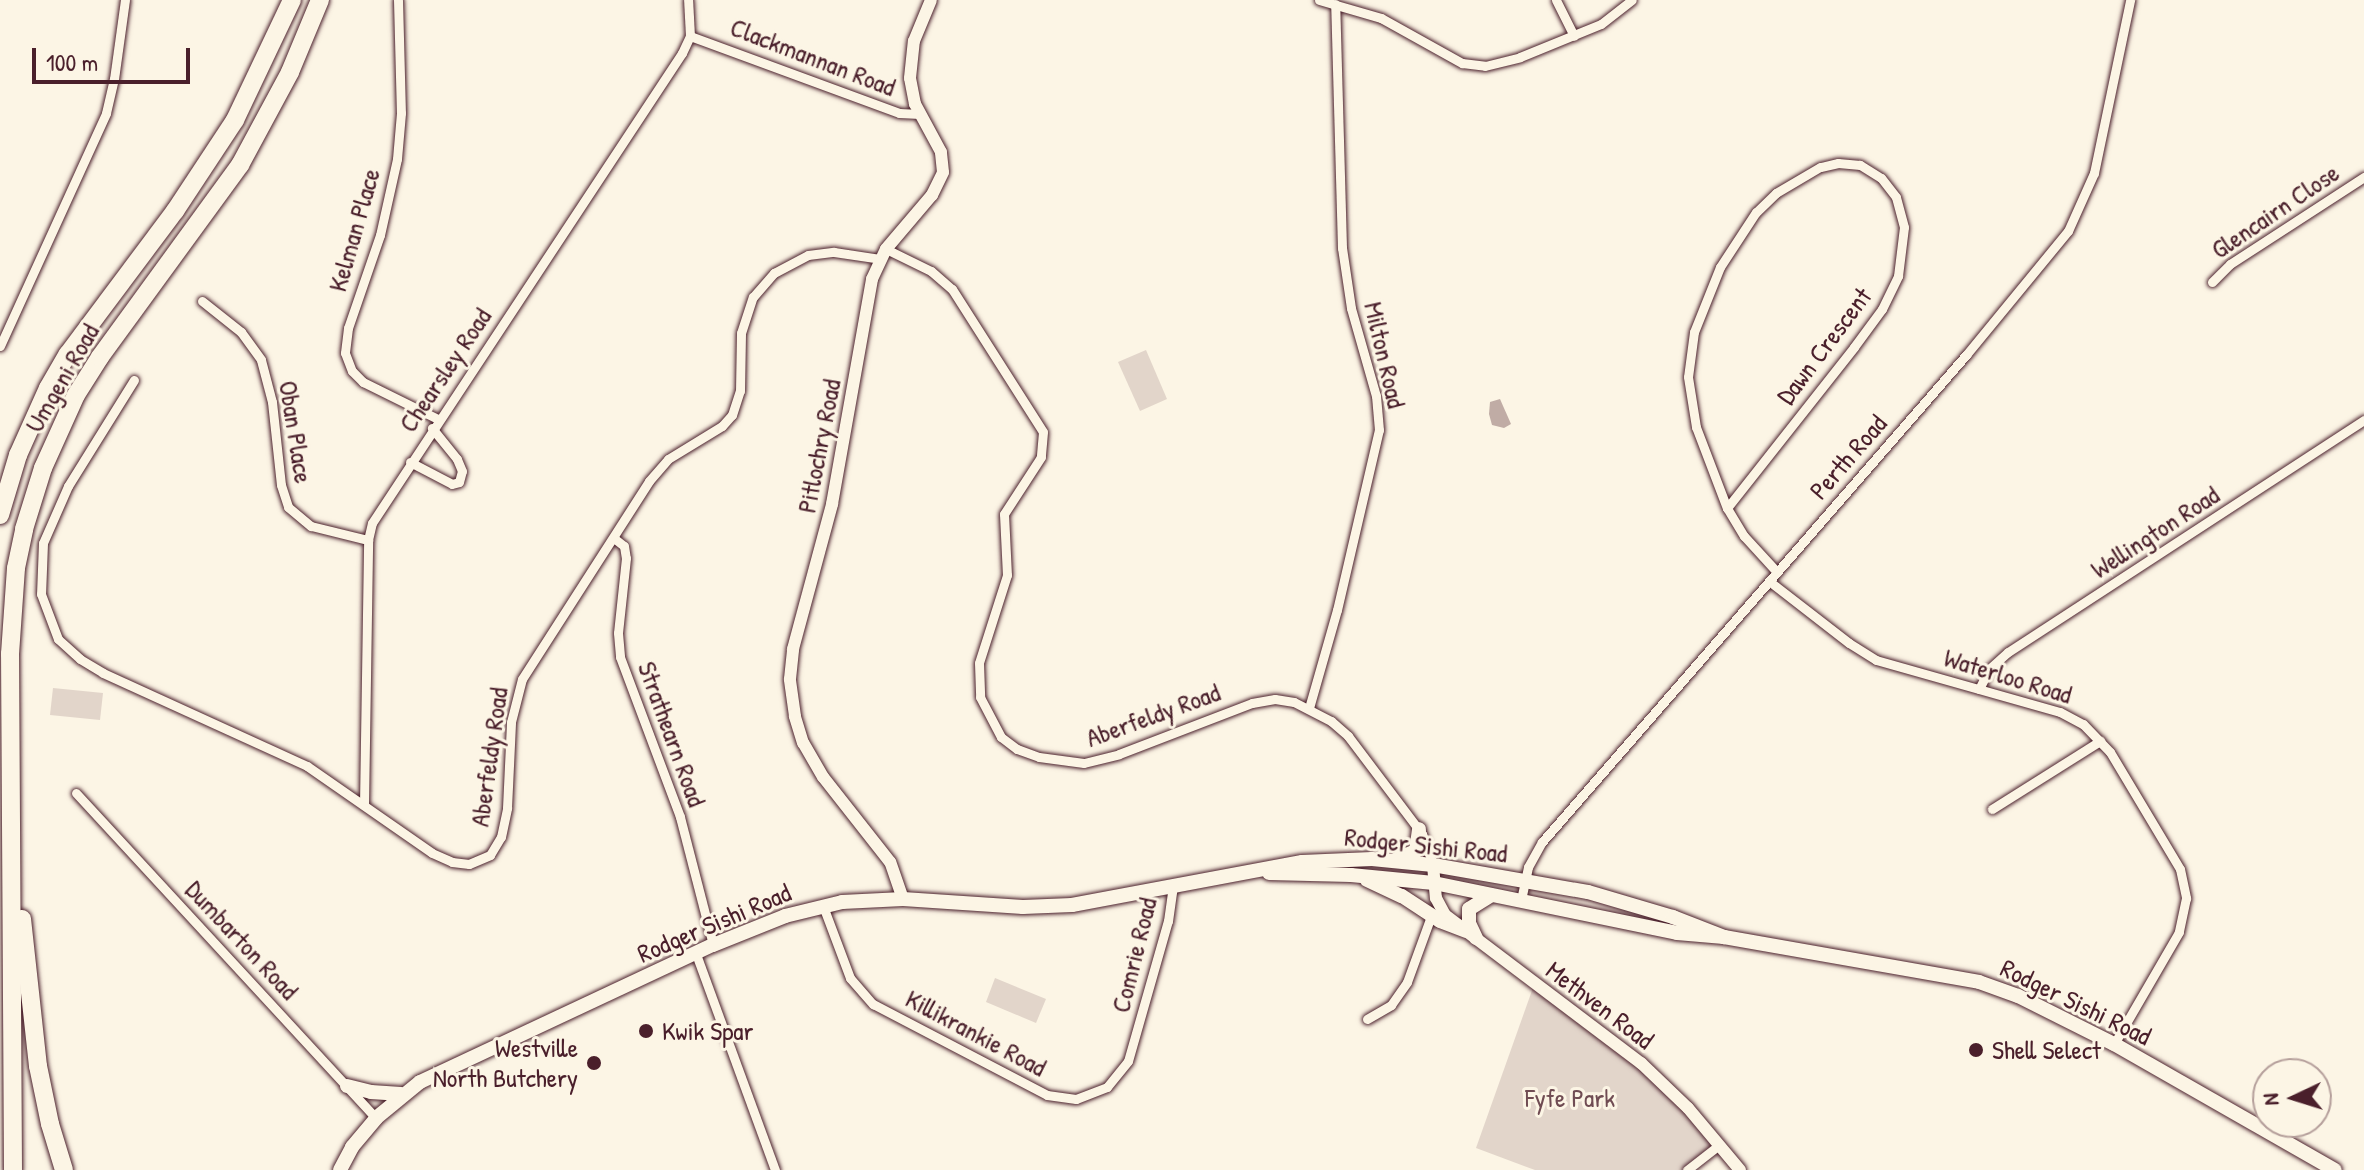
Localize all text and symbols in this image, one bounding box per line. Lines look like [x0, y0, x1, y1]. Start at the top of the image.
street label: Clackmannan Road [726, 11, 900, 103]
scale bar [36, 32, 194, 82]
text: 100 m [46, 46, 98, 78]
street label: Glencairn Close [2205, 157, 2345, 265]
street label: Kelman Place [322, 165, 386, 295]
street label: Dawn Crescent [1770, 281, 1878, 411]
street label: Milton Road [1358, 299, 1412, 411]
street label: Chearsley Road [392, 302, 498, 438]
street label: Umgeni Road [18, 318, 106, 438]
street label: Pitlochry Road [791, 377, 847, 515]
street label: Oban Place [273, 379, 319, 485]
street label: Perth Road [1803, 409, 1893, 505]
street label: Wellington Road [2085, 479, 2225, 585]
street label: Waterloo Road [1940, 642, 2076, 710]
street label: Strathearn Road [631, 657, 713, 811]
street label: Aberfeldy Road [1082, 676, 1224, 754]
street label: Aberfeldy Road [464, 685, 514, 829]
street label: Rodger Sishi Road [1343, 821, 1509, 869]
street label: Dumbarton Road [179, 874, 305, 1006]
street label: Rodger Sishi Road [633, 877, 795, 969]
street label: Comrie Road [1105, 894, 1163, 1016]
street label: Rodger Sishi Road [1996, 952, 2156, 1052]
street label: Methven Road [1540, 954, 1660, 1056]
street label: Killikrankie Road [900, 983, 1052, 1083]
place label: Kwik Spar [662, 1015, 753, 1047]
marker: Kwik Spar [637, 1022, 655, 1040]
place label: Westville North Butchery [433, 1032, 578, 1094]
place label: Shell Select [1992, 1034, 2101, 1066]
marker: Shell Select [1967, 1041, 1985, 1059]
marker: Westville North Butchery [585, 1054, 603, 1072]
north arrow [2252, 1058, 2332, 1138]
park label: Fyfe Park [1525, 1082, 1615, 1114]
text: N [2255, 1093, 2285, 1106]

